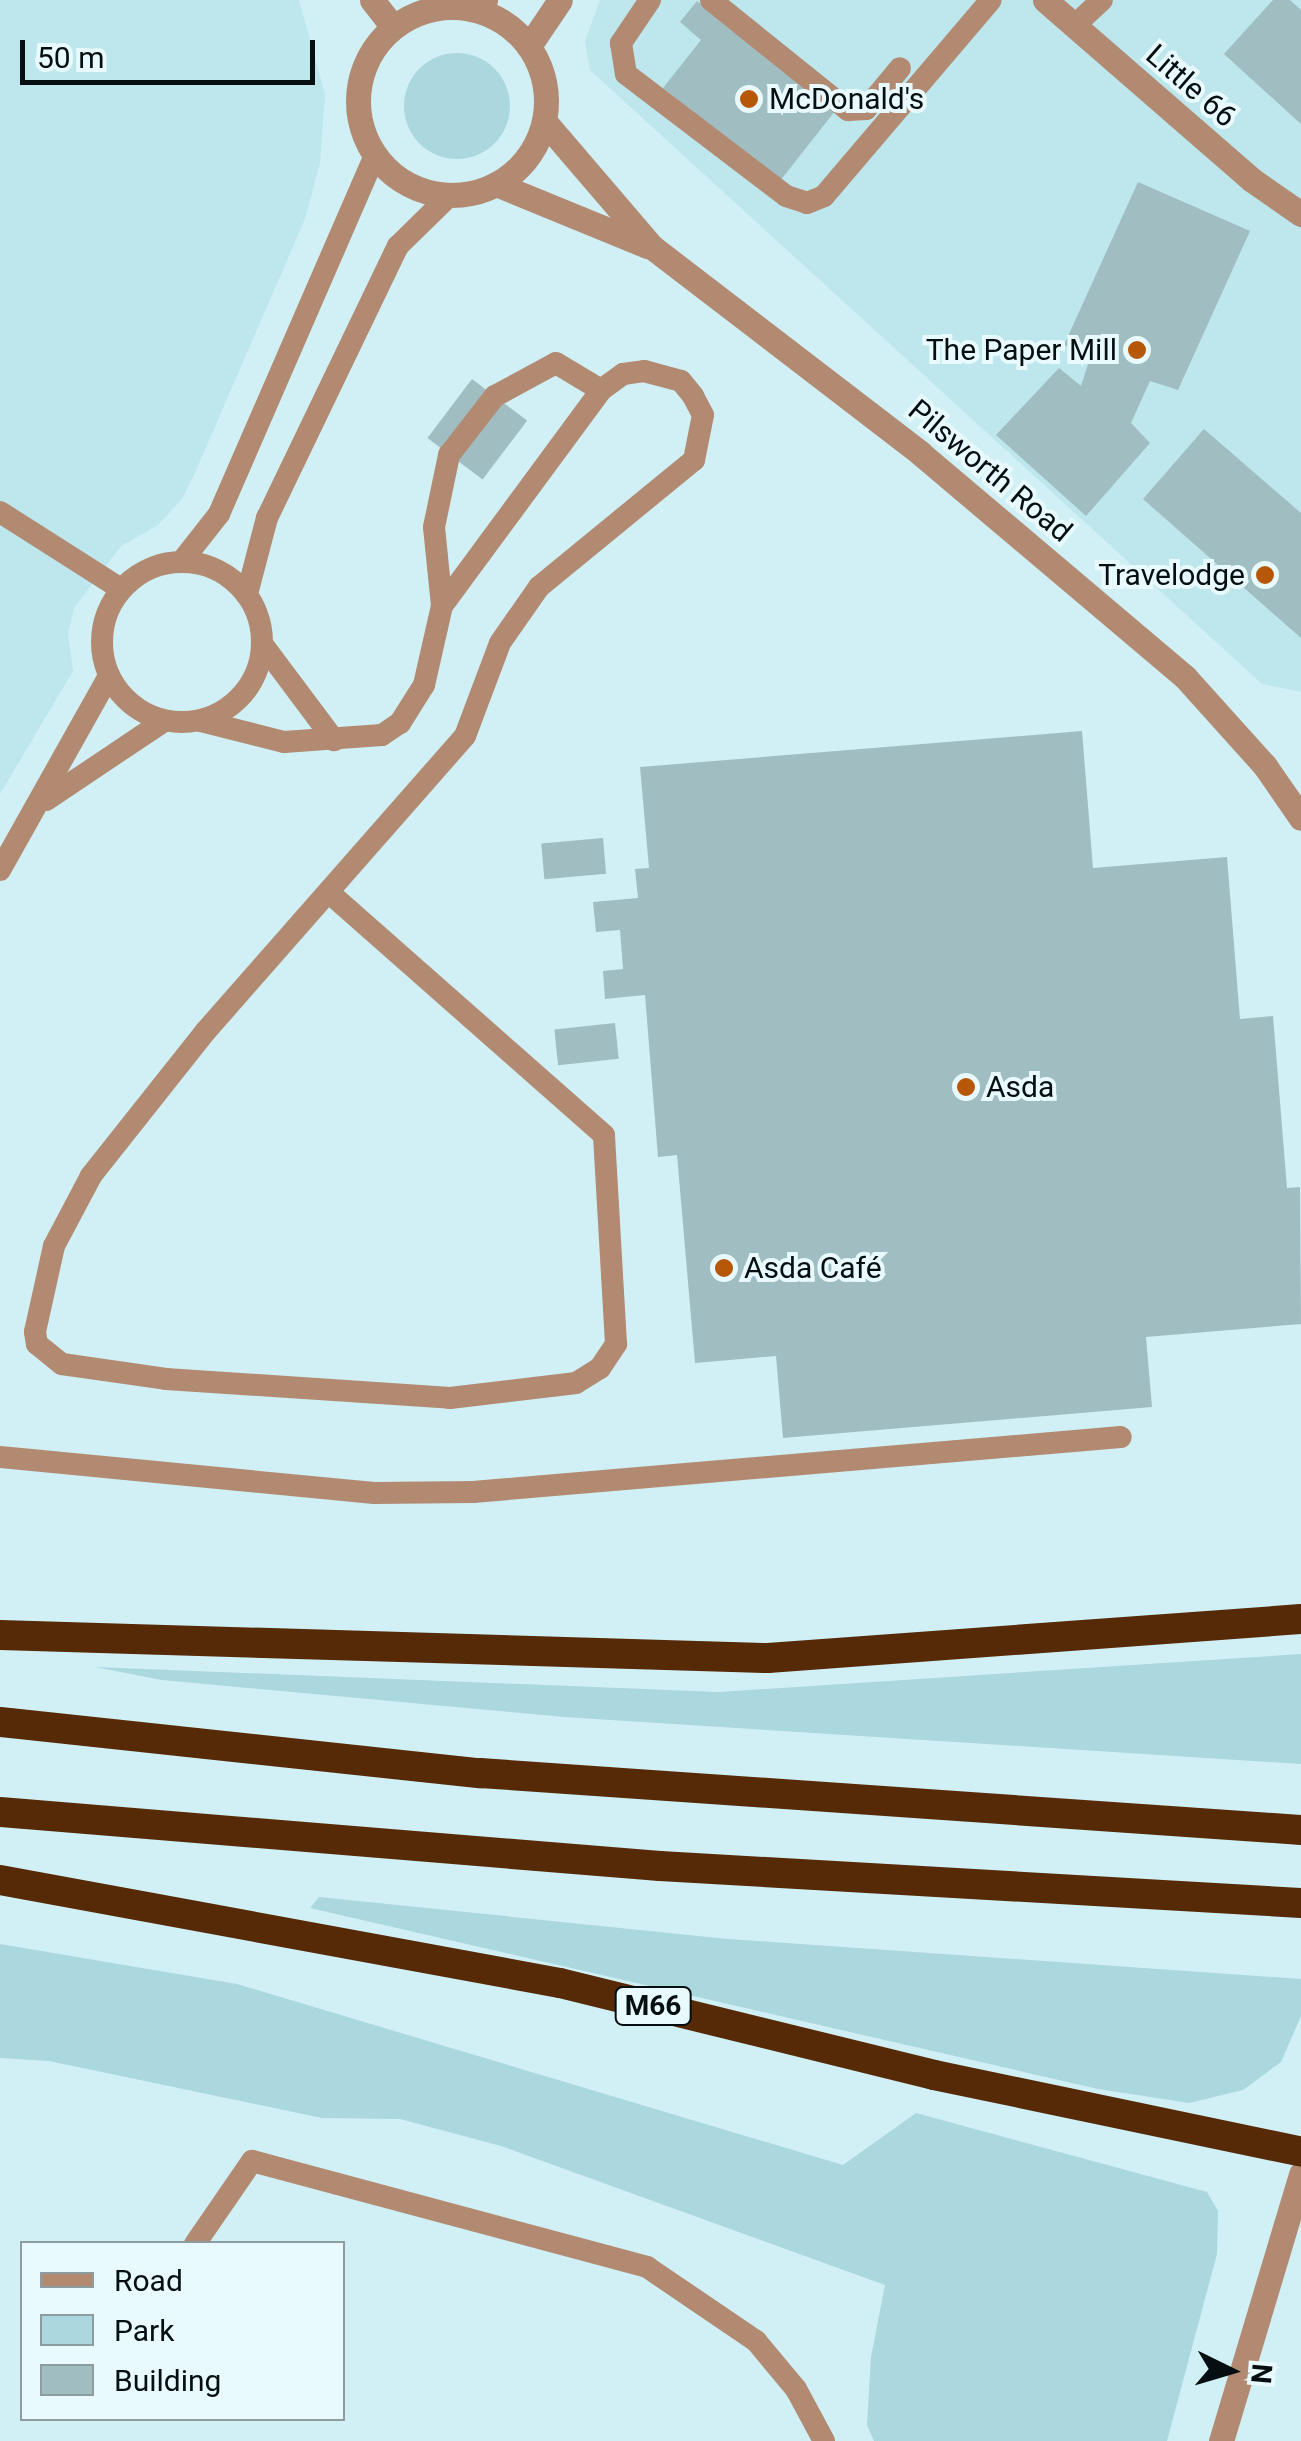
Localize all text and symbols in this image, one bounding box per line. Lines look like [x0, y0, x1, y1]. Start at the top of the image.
scale bar [25, 20, 320, 82]
street label: Little 66 [1139, 37, 1243, 135]
text: 50 m [37, 40, 104, 75]
place label: McDonald's [769, 81, 924, 117]
marker: McDonald's [738, 88, 760, 110]
place label: The Paper Mill [926, 332, 1117, 368]
marker: The Paper Mill [1126, 339, 1148, 361]
street label: Pilsworth Road [901, 392, 1079, 550]
place label: Travelodge [1098, 557, 1245, 593]
marker: Travelodge [1254, 564, 1276, 586]
place label: Asda [986, 1069, 1054, 1105]
marker: Asda [955, 1076, 977, 1098]
place label: Asda Café [744, 1250, 882, 1286]
marker: Asda Café [713, 1257, 735, 1279]
road number: M66 [613, 1983, 693, 2029]
legend [20, 2241, 345, 2421]
text: Road [114, 2263, 183, 2298]
text: Park [114, 2313, 174, 2348]
north arrow [1181, 2321, 1281, 2421]
text: N [1244, 2362, 1279, 2385]
text: Building [114, 2363, 221, 2398]

